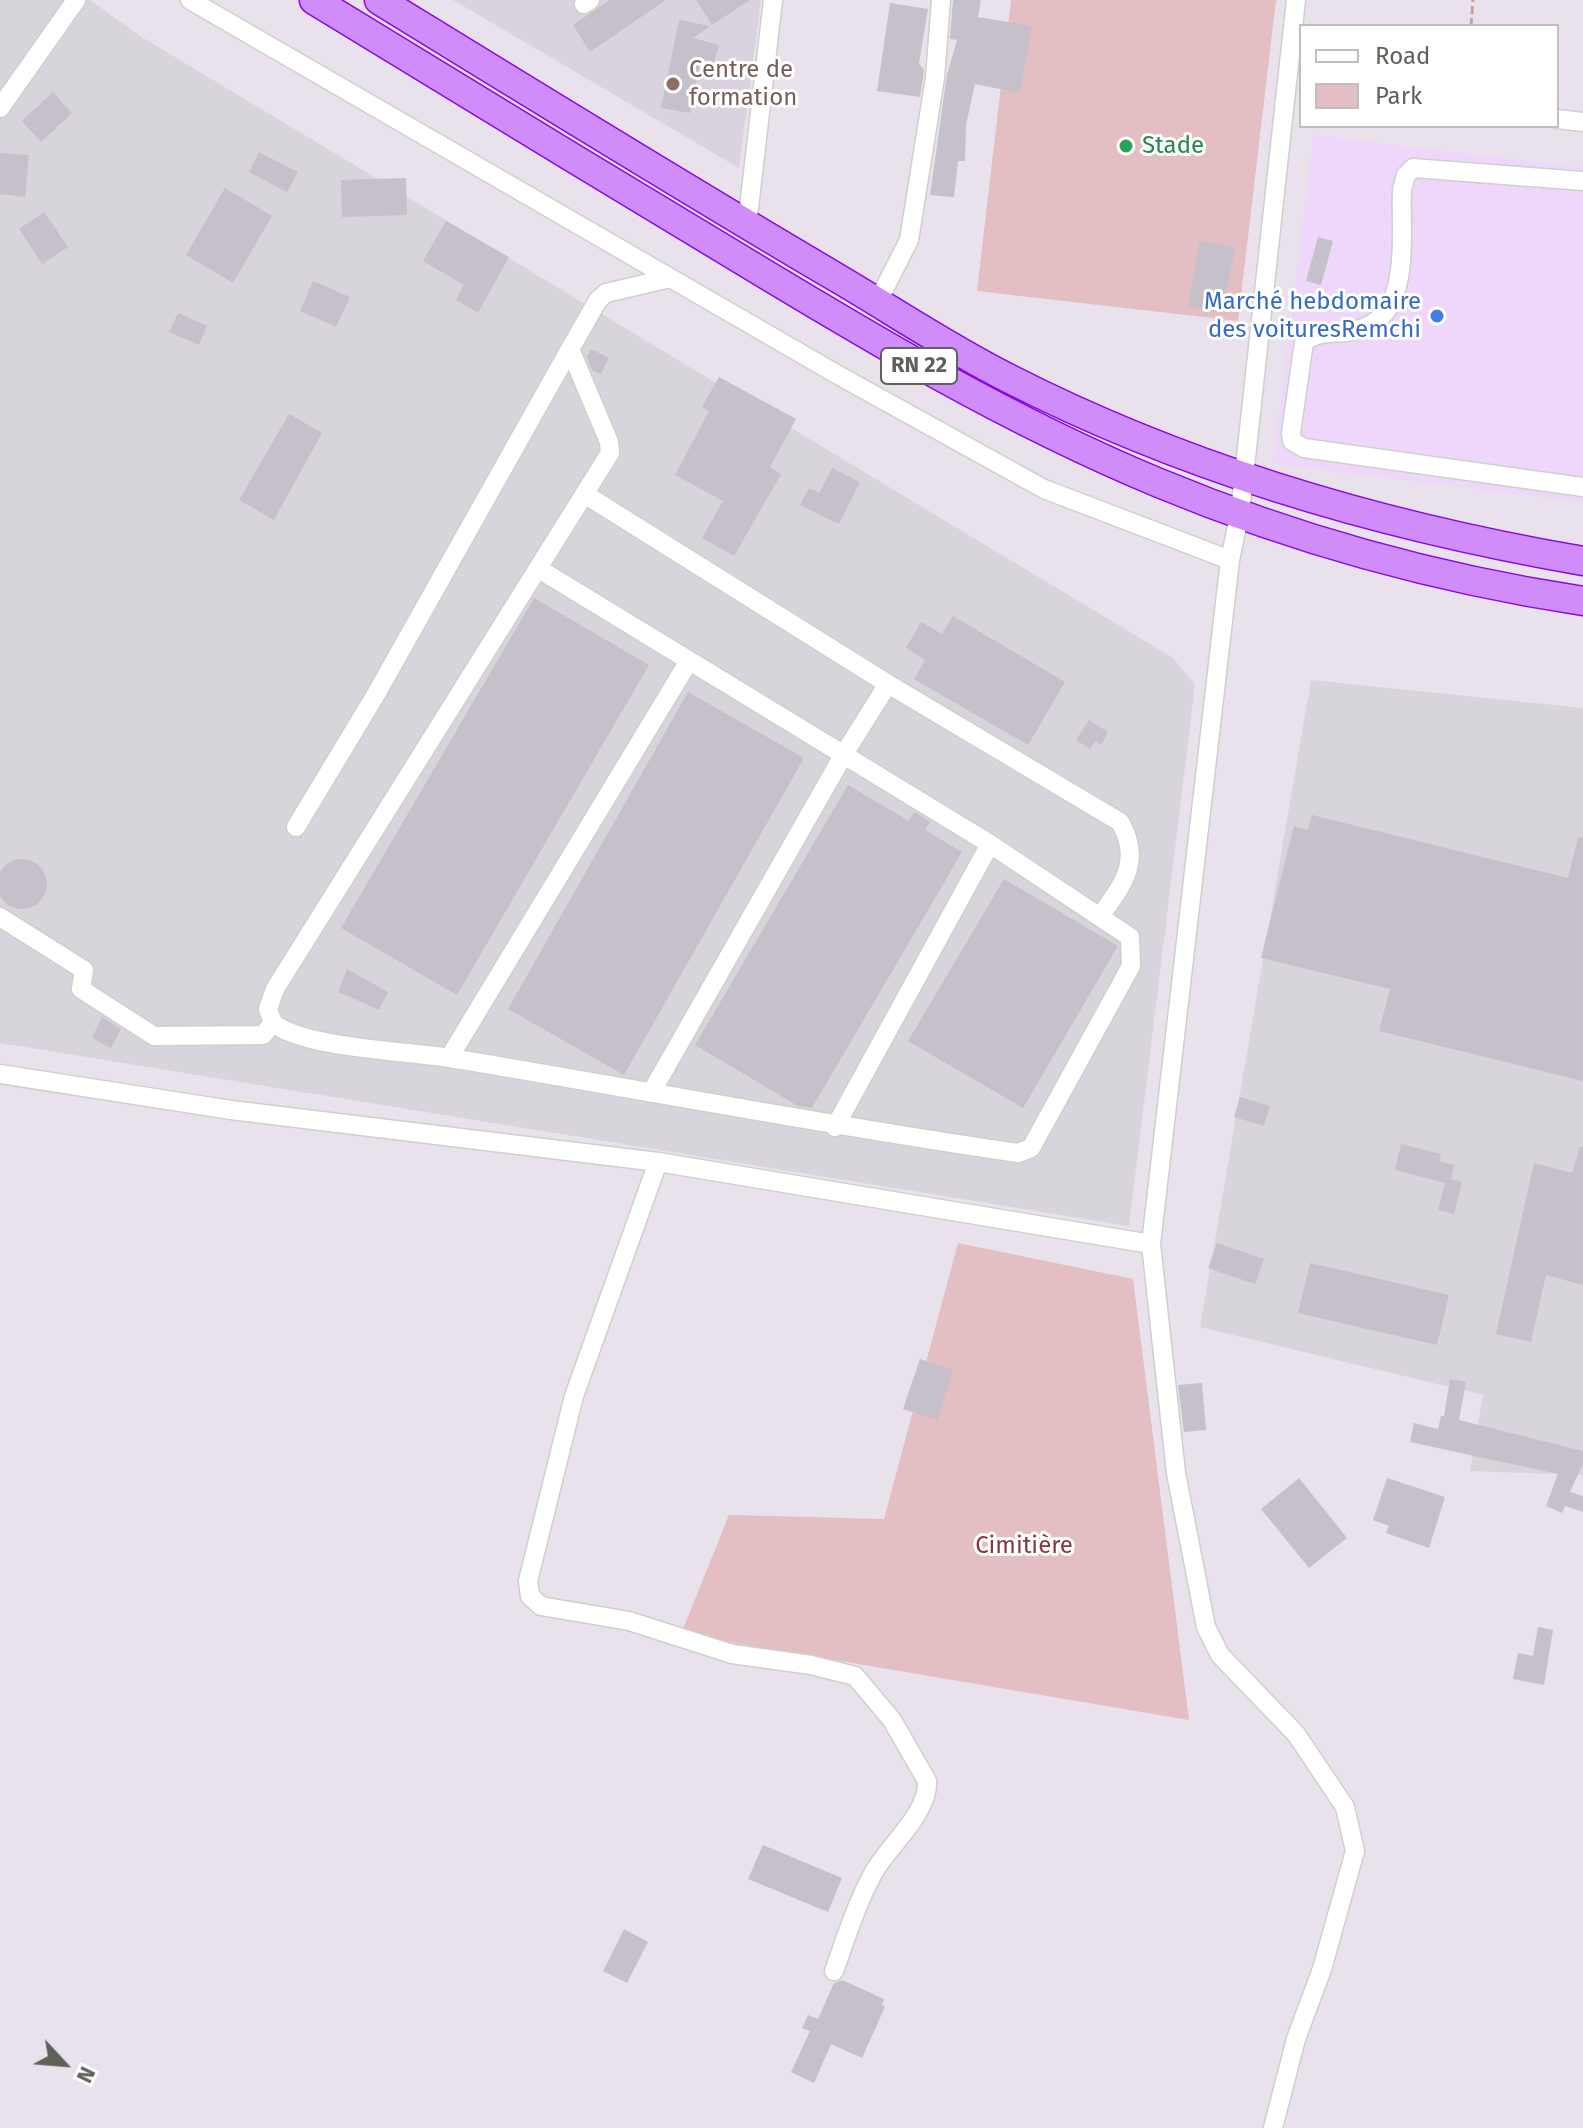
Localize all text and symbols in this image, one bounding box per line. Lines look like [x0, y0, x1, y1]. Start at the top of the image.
legend [1299, 24, 1559, 128]
text: Road [1375, 42, 1430, 70]
place label: Centre de formation [689, 56, 797, 112]
marker: Centre de formation [664, 75, 682, 93]
text: Park [1375, 82, 1422, 110]
place label: Stade [1142, 132, 1204, 160]
marker: Stade [1117, 137, 1135, 155]
place label: Marché hebdomaire des voituresRemchi [1204, 288, 1421, 344]
marker: Marché hebdomaire des voituresRemchi [1428, 307, 1446, 325]
road number: RN 22 [881, 348, 957, 384]
park label: Cimitière [975, 1532, 1073, 1560]
north arrow [24, 2024, 104, 2104]
text: N [71, 2062, 101, 2087]

